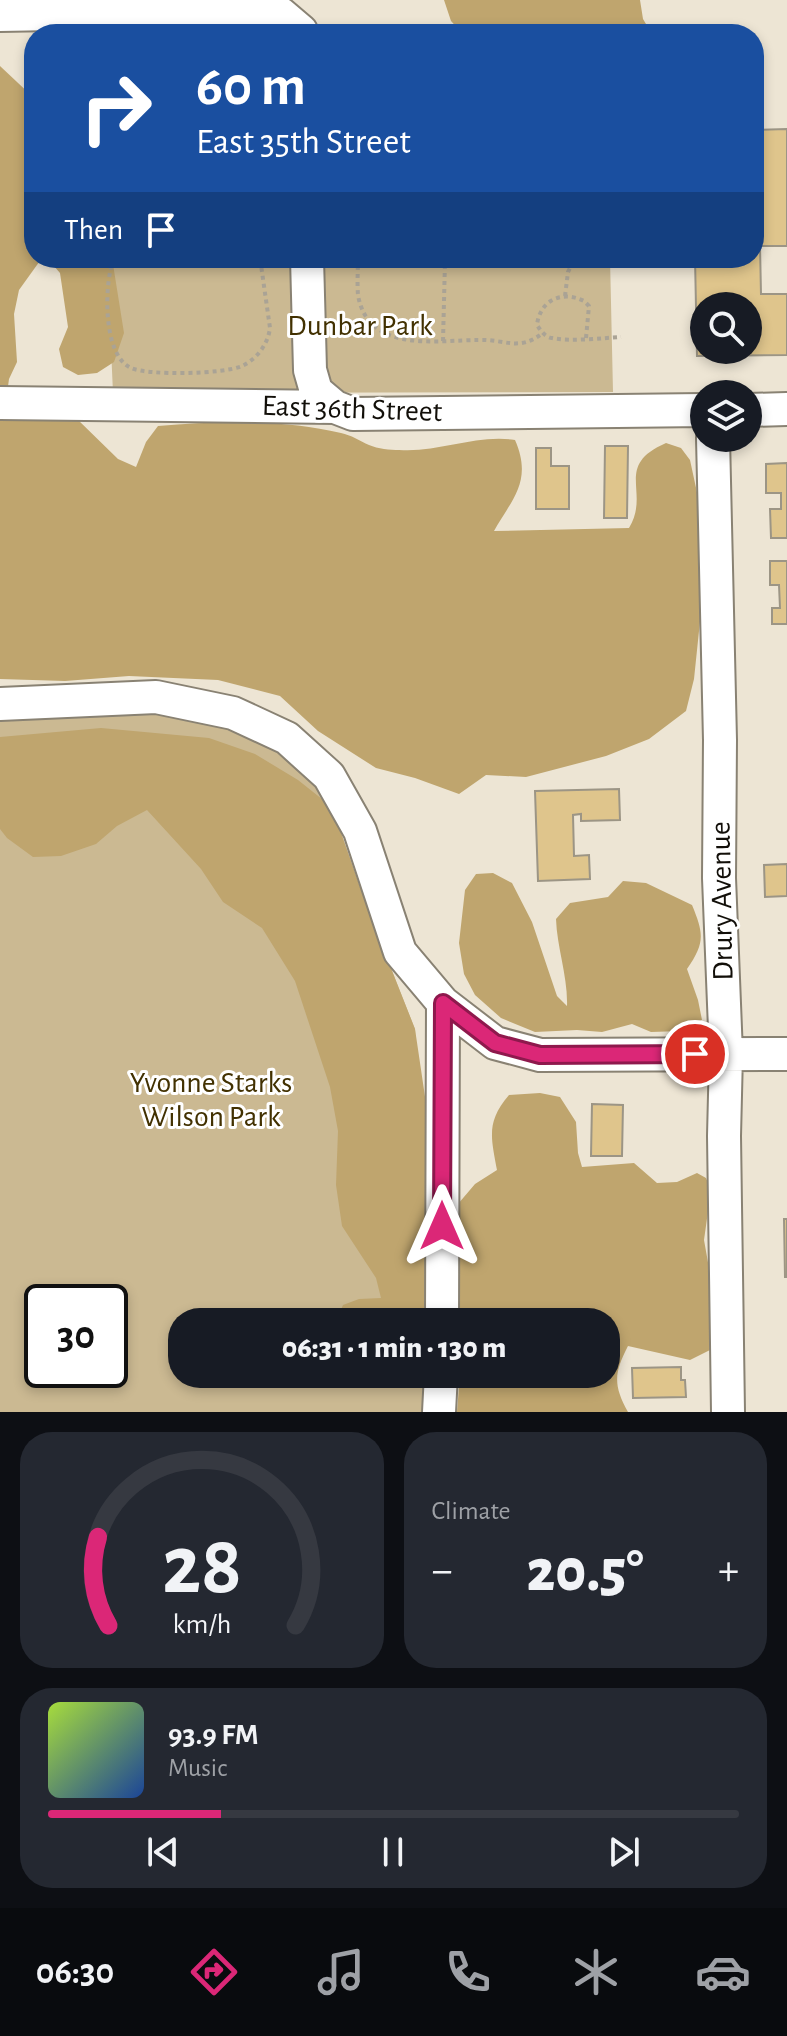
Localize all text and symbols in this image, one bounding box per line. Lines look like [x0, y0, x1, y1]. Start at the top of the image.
icon: right [64, 56, 168, 160]
text: 60 m [196, 59, 306, 115]
text: East 35th Street [196, 124, 411, 160]
icon: arrive [139, 208, 183, 252]
text: Then [64, 215, 123, 245]
map controls [690, 292, 762, 452]
button: search [690, 292, 762, 364]
park label: Dunbar Park [287, 311, 433, 341]
button: layers [690, 380, 762, 452]
street label: East 36th Street [261, 391, 443, 427]
street label: Drury Avenue [706, 821, 738, 981]
pin [661, 1020, 729, 1088]
icon: arrive [673, 1032, 717, 1076]
park label: Yvonne Starks Wilson Park [130, 1068, 292, 1132]
position arrow [400, 1184, 484, 1268]
speed limit sign: 30 [24, 1284, 128, 1388]
text: 06:31 · 1 min · 130 m [282, 1333, 506, 1363]
text: Climate [432, 1498, 510, 1524]
text: 28 [162, 1525, 242, 1609]
text: 20.5° [527, 1542, 644, 1602]
text: − [432, 1549, 453, 1593]
text: + [718, 1549, 739, 1593]
text: km/h [172, 1610, 231, 1639]
text: 93.9 FM [168, 1720, 259, 1750]
text: Music [168, 1755, 227, 1781]
icon: previous [141, 1830, 185, 1874]
icon: pause [371, 1830, 415, 1874]
icon: next [602, 1830, 646, 1874]
icon: directions [186, 1944, 242, 2000]
icon: music [313, 1944, 369, 2000]
icon: phone [440, 1944, 496, 2000]
icon: climate [568, 1944, 624, 2000]
icon: car [695, 1944, 751, 2000]
text: 06:30 [36, 1954, 114, 1990]

